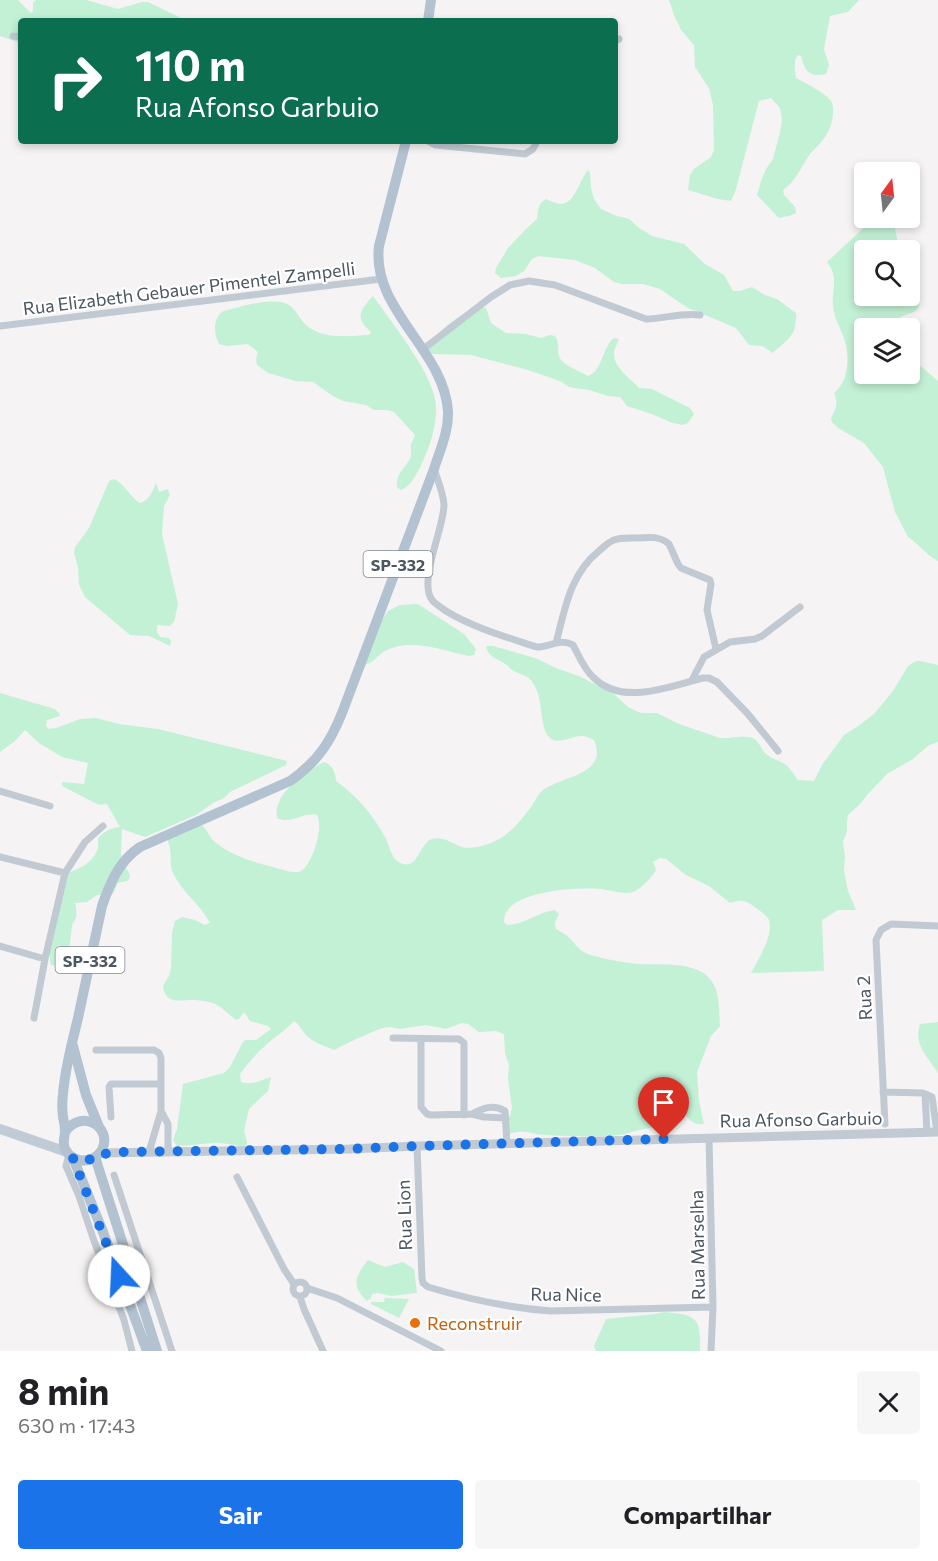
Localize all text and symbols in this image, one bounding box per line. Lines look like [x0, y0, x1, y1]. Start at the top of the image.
text: 110 m [135, 38, 246, 90]
icon: right [36, 42, 114, 120]
text: Rua Afonso Garbuio [135, 90, 379, 123]
north arrow [854, 162, 920, 228]
map controls [854, 162, 920, 384]
button: search [854, 240, 920, 306]
street label: Rua Elizabeth Gebauer Pimentel Zampelli [22, 257, 356, 319]
button: layers [854, 318, 920, 384]
road number: SP-332 [364, 551, 432, 577]
road number: SP-332 [56, 947, 124, 973]
street label: Rua 2 [852, 975, 876, 1021]
pin [638, 1077, 689, 1139]
icon: arrive [647, 1086, 680, 1119]
street label: Rua Afonso Garbuio [719, 1107, 883, 1131]
street label: Rua Lion [392, 1179, 416, 1251]
street label: Rua Marselha [685, 1190, 709, 1300]
position arrow [87, 1244, 151, 1308]
street label: Rua Nice [530, 1282, 602, 1306]
place label: Reconstruir [427, 1312, 523, 1334]
marker: Reconstruir [408, 1316, 422, 1330]
text: 8 min [18, 1368, 109, 1412]
button: close [857, 1371, 920, 1434]
text: 630 m · 17:43 [18, 1413, 135, 1437]
button: Sair [18, 1480, 463, 1549]
button: Compartilhar [475, 1480, 920, 1549]

